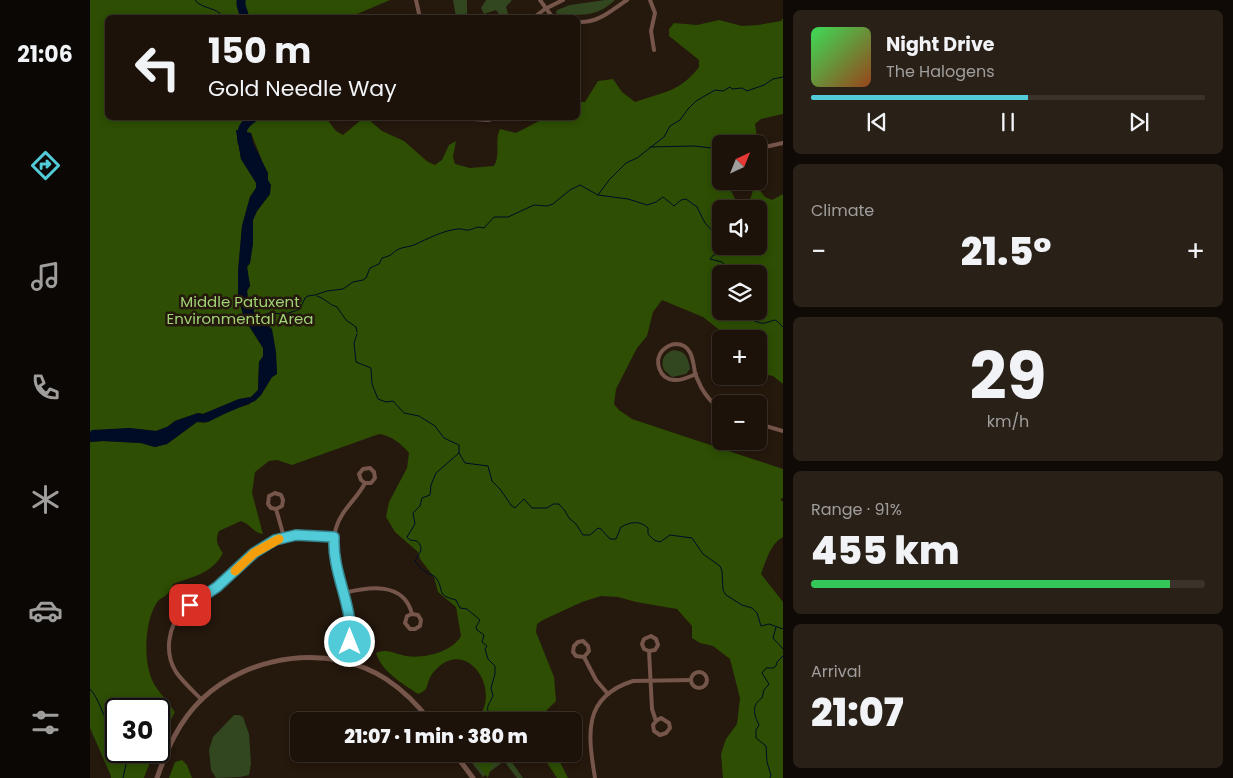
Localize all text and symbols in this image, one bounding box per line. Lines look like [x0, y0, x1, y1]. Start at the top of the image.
text: 150 m [208, 26, 311, 75]
text: Night Drive [886, 31, 995, 58]
icon: left [125, 35, 190, 100]
text: 21:06 [17, 39, 73, 70]
text: The Halogens [886, 60, 994, 83]
text: Gold Needle Way [208, 73, 397, 104]
icon: previous [863, 108, 891, 136]
icon: pause [994, 108, 1022, 136]
icon: next [1125, 108, 1153, 136]
north arrow [712, 135, 768, 190]
map controls [712, 135, 767, 450]
icon: directions [28, 148, 63, 183]
text: Climate [811, 199, 874, 222]
button: sound [712, 200, 767, 255]
text: 21.5° [961, 225, 1052, 278]
text: − [811, 232, 826, 271]
text: + [1186, 232, 1205, 271]
icon: music [28, 259, 63, 294]
button: layers [712, 265, 767, 320]
park label: Middle Patuxent Environmental Area [167, 291, 314, 329]
button: + [712, 330, 767, 385]
text: 29 [969, 331, 1047, 422]
icon: phone [28, 370, 63, 405]
button: − [712, 395, 767, 450]
text: km/h [987, 410, 1029, 433]
icon: climate [28, 482, 63, 517]
text: Range · 91% [811, 498, 902, 521]
text: 455 km [811, 524, 959, 577]
pin [169, 584, 211, 626]
icon: arrive [176, 591, 204, 619]
icon: car [28, 593, 63, 628]
position arrow [323, 615, 375, 667]
text: Arrival [811, 660, 861, 683]
text: 21:07 [811, 686, 904, 739]
speed limit sign: 30 [105, 698, 170, 763]
icon: filters [28, 705, 63, 740]
text: 21:07 · 1 min · 380 m [344, 723, 528, 750]

